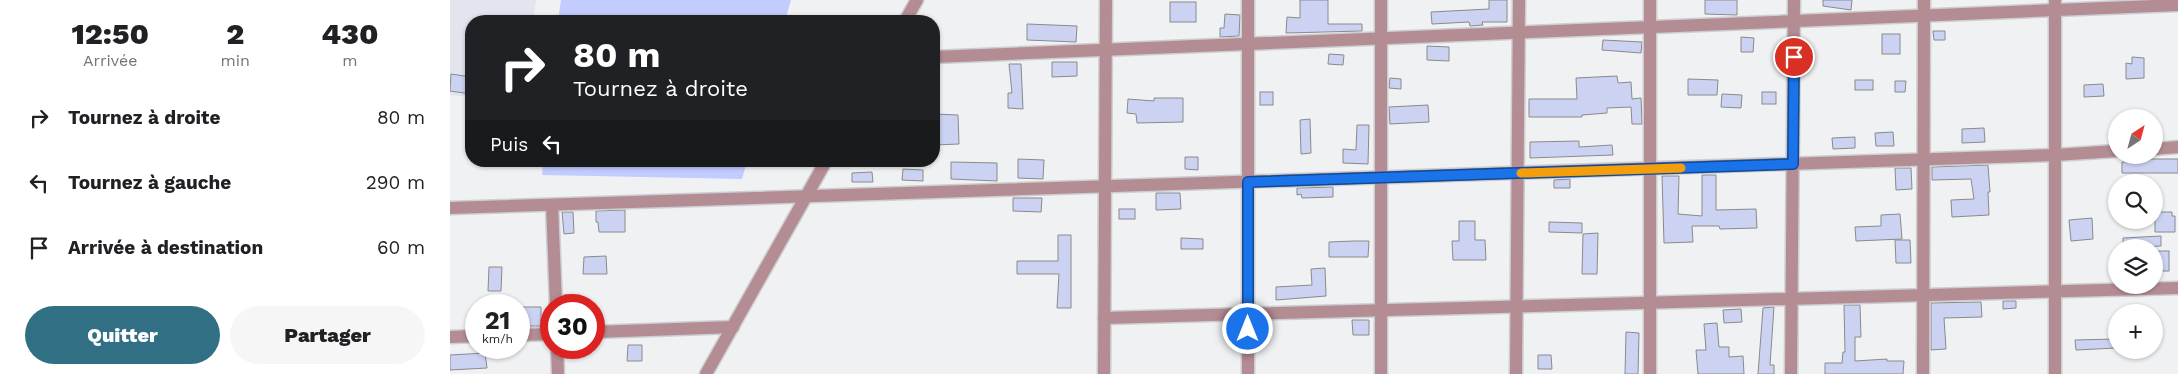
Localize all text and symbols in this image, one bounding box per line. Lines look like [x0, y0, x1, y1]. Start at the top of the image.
text: 12:50 [71, 16, 149, 51]
text: 2 [226, 16, 244, 51]
text: 430 [321, 16, 379, 51]
text: 80 m [573, 34, 660, 76]
icon: right [490, 35, 555, 100]
pin [1773, 36, 1815, 78]
icon: arrive [1780, 43, 1808, 71]
text: Arrivée [83, 51, 138, 70]
text: min [220, 51, 250, 70]
text: m [342, 51, 358, 70]
text: Tournez à droite [573, 76, 748, 101]
icon: right [25, 104, 53, 132]
text: Tournez à droite [68, 106, 220, 129]
text: 80 m [377, 106, 425, 129]
north arrow [2108, 109, 2162, 164]
map controls [2108, 109, 2163, 359]
icon: left [538, 130, 566, 158]
text: Puis [490, 133, 528, 156]
icon: left [25, 169, 53, 197]
text: Tournez à gauche [68, 171, 231, 194]
text: 290 m [366, 171, 425, 194]
button: search [2108, 174, 2163, 229]
icon: arrive [25, 234, 53, 262]
text: Arrivée à destination [68, 236, 263, 259]
text: 60 m [377, 236, 425, 259]
button: layers [2108, 239, 2163, 294]
speed limit sign: 30 [540, 294, 605, 359]
position arrow [1221, 302, 1273, 354]
button: + [2108, 304, 2163, 359]
button: Quitter [25, 306, 220, 364]
button: Partager [230, 306, 425, 364]
text: 21 [485, 306, 510, 335]
text: km/h [482, 332, 513, 346]

